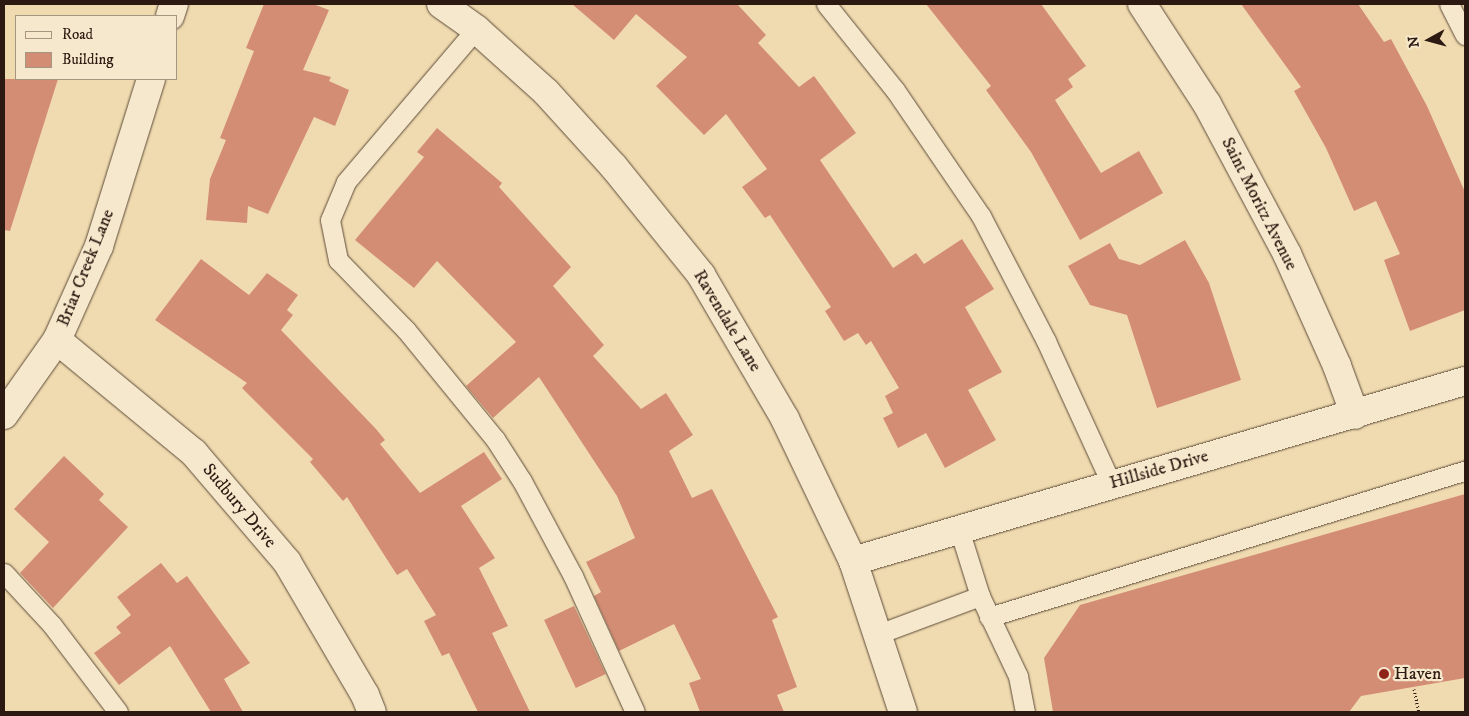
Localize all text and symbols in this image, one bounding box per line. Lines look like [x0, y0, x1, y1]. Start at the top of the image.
legend [15, 15, 178, 80]
north arrow [1404, 15, 1454, 65]
text: Road [62, 25, 93, 44]
text: N [1404, 35, 1424, 49]
text: Building [62, 50, 114, 69]
street label: Saint Moritz Avenue [1216, 134, 1302, 274]
street label: Briar Creek Lane [53, 206, 119, 330]
street label: Ravendale Lane [688, 266, 766, 376]
street label: Hillside Drive [1107, 446, 1211, 494]
street label: Sudbury Drive [197, 459, 281, 553]
place label: Haven [1394, 663, 1441, 685]
marker: Haven [1378, 668, 1390, 680]

